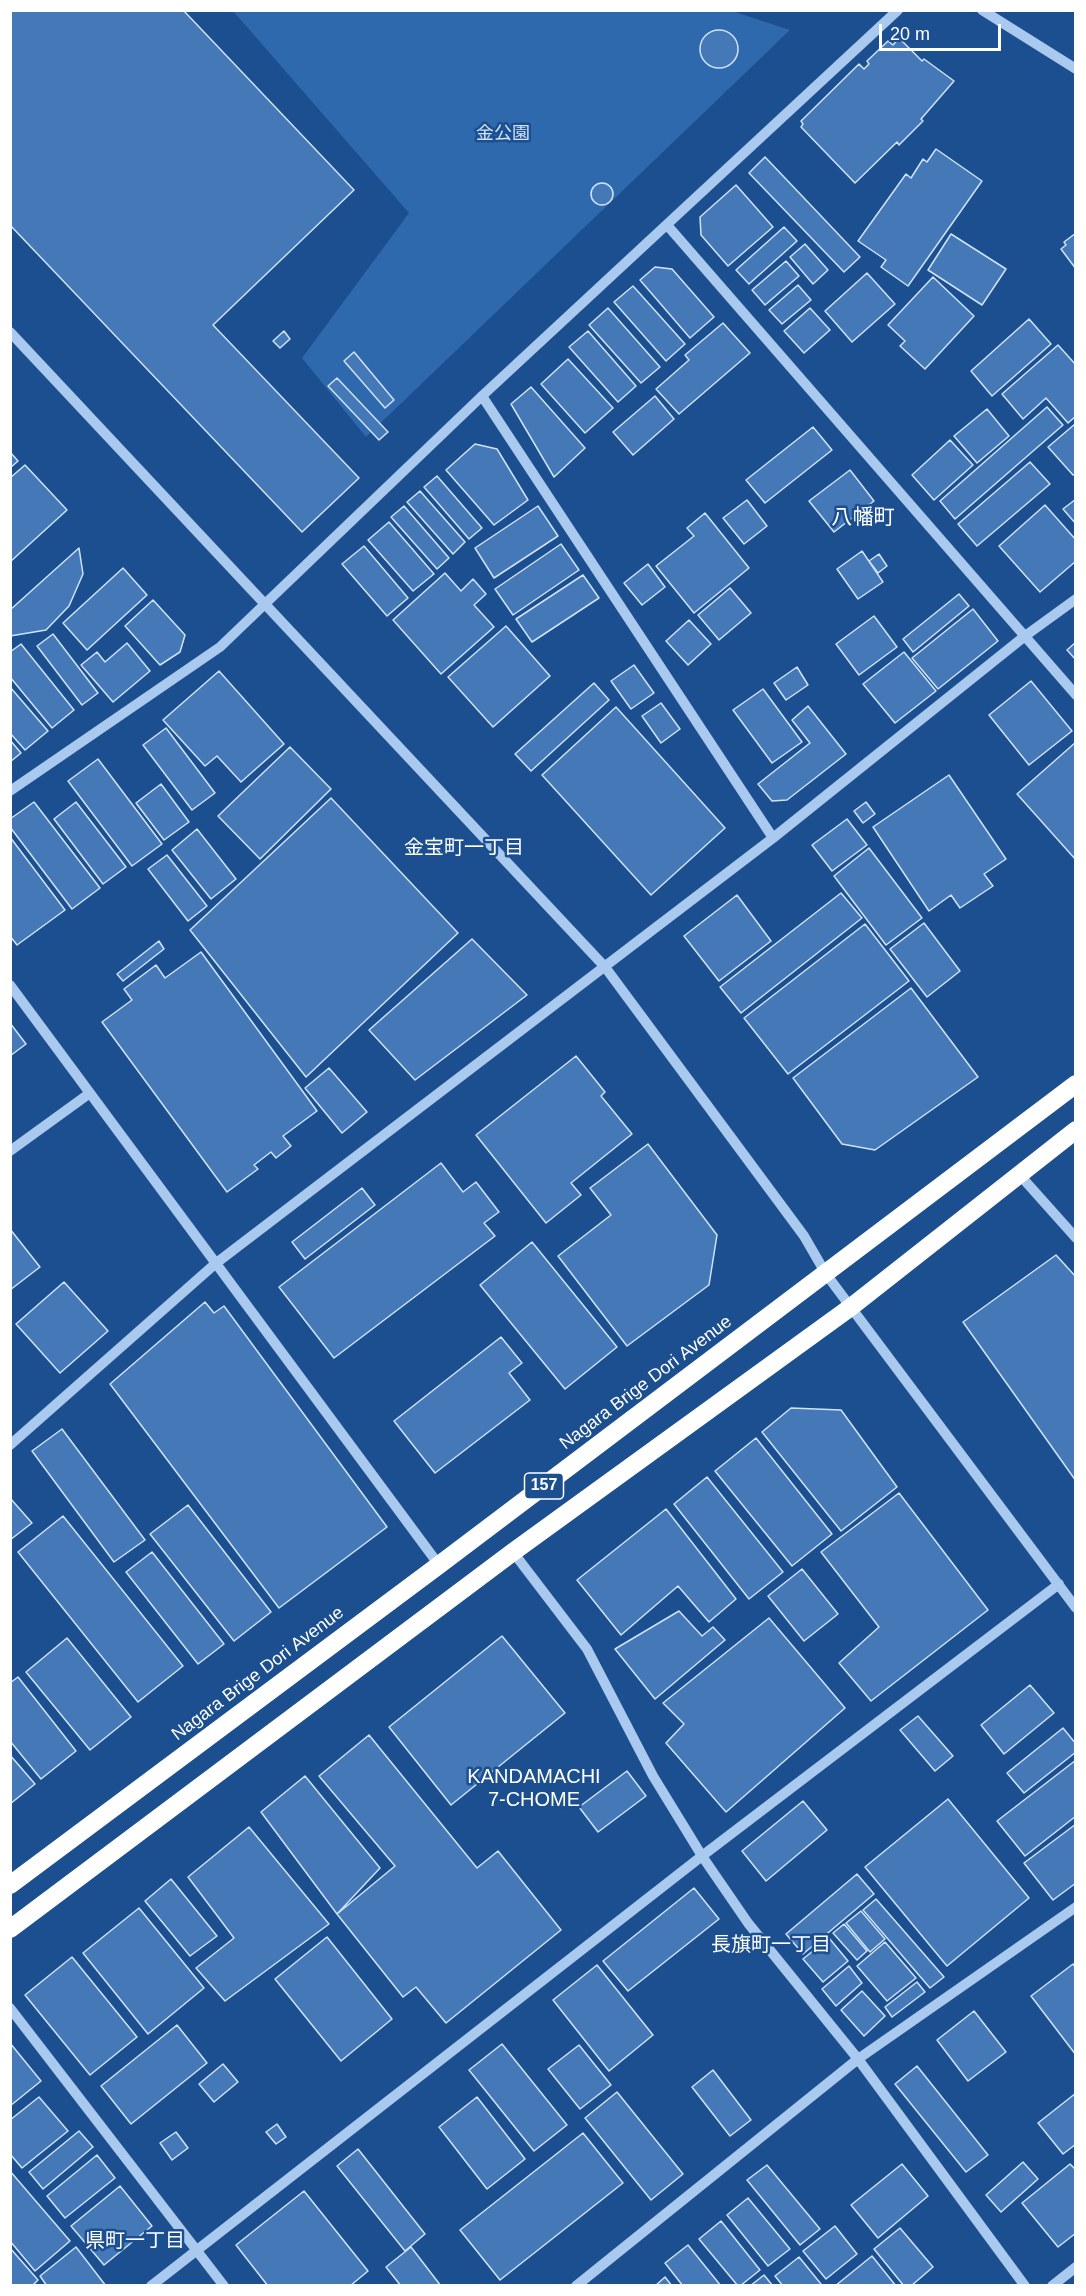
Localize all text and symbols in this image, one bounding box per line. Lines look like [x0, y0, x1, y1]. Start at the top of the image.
scale bar [882, 12, 1004, 50]
text: 20 m [890, 24, 930, 44]
park label: 金公園 [476, 123, 530, 145]
district label: 八幡町 [832, 505, 894, 531]
district label: 金宝町一丁目 [404, 836, 524, 860]
street label: Nagara Brige Dori Avenue [556, 1311, 736, 1455]
road number: 157 [524, 1473, 564, 1499]
street label: Nagara Brige Dori Avenue [168, 1602, 348, 1746]
district label: KANDAMACHI 7-CHOME [460, 1765, 608, 1812]
district label: 長旗町一丁目 [711, 1933, 831, 1957]
district label: 県町一丁目 [85, 2229, 185, 2253]

